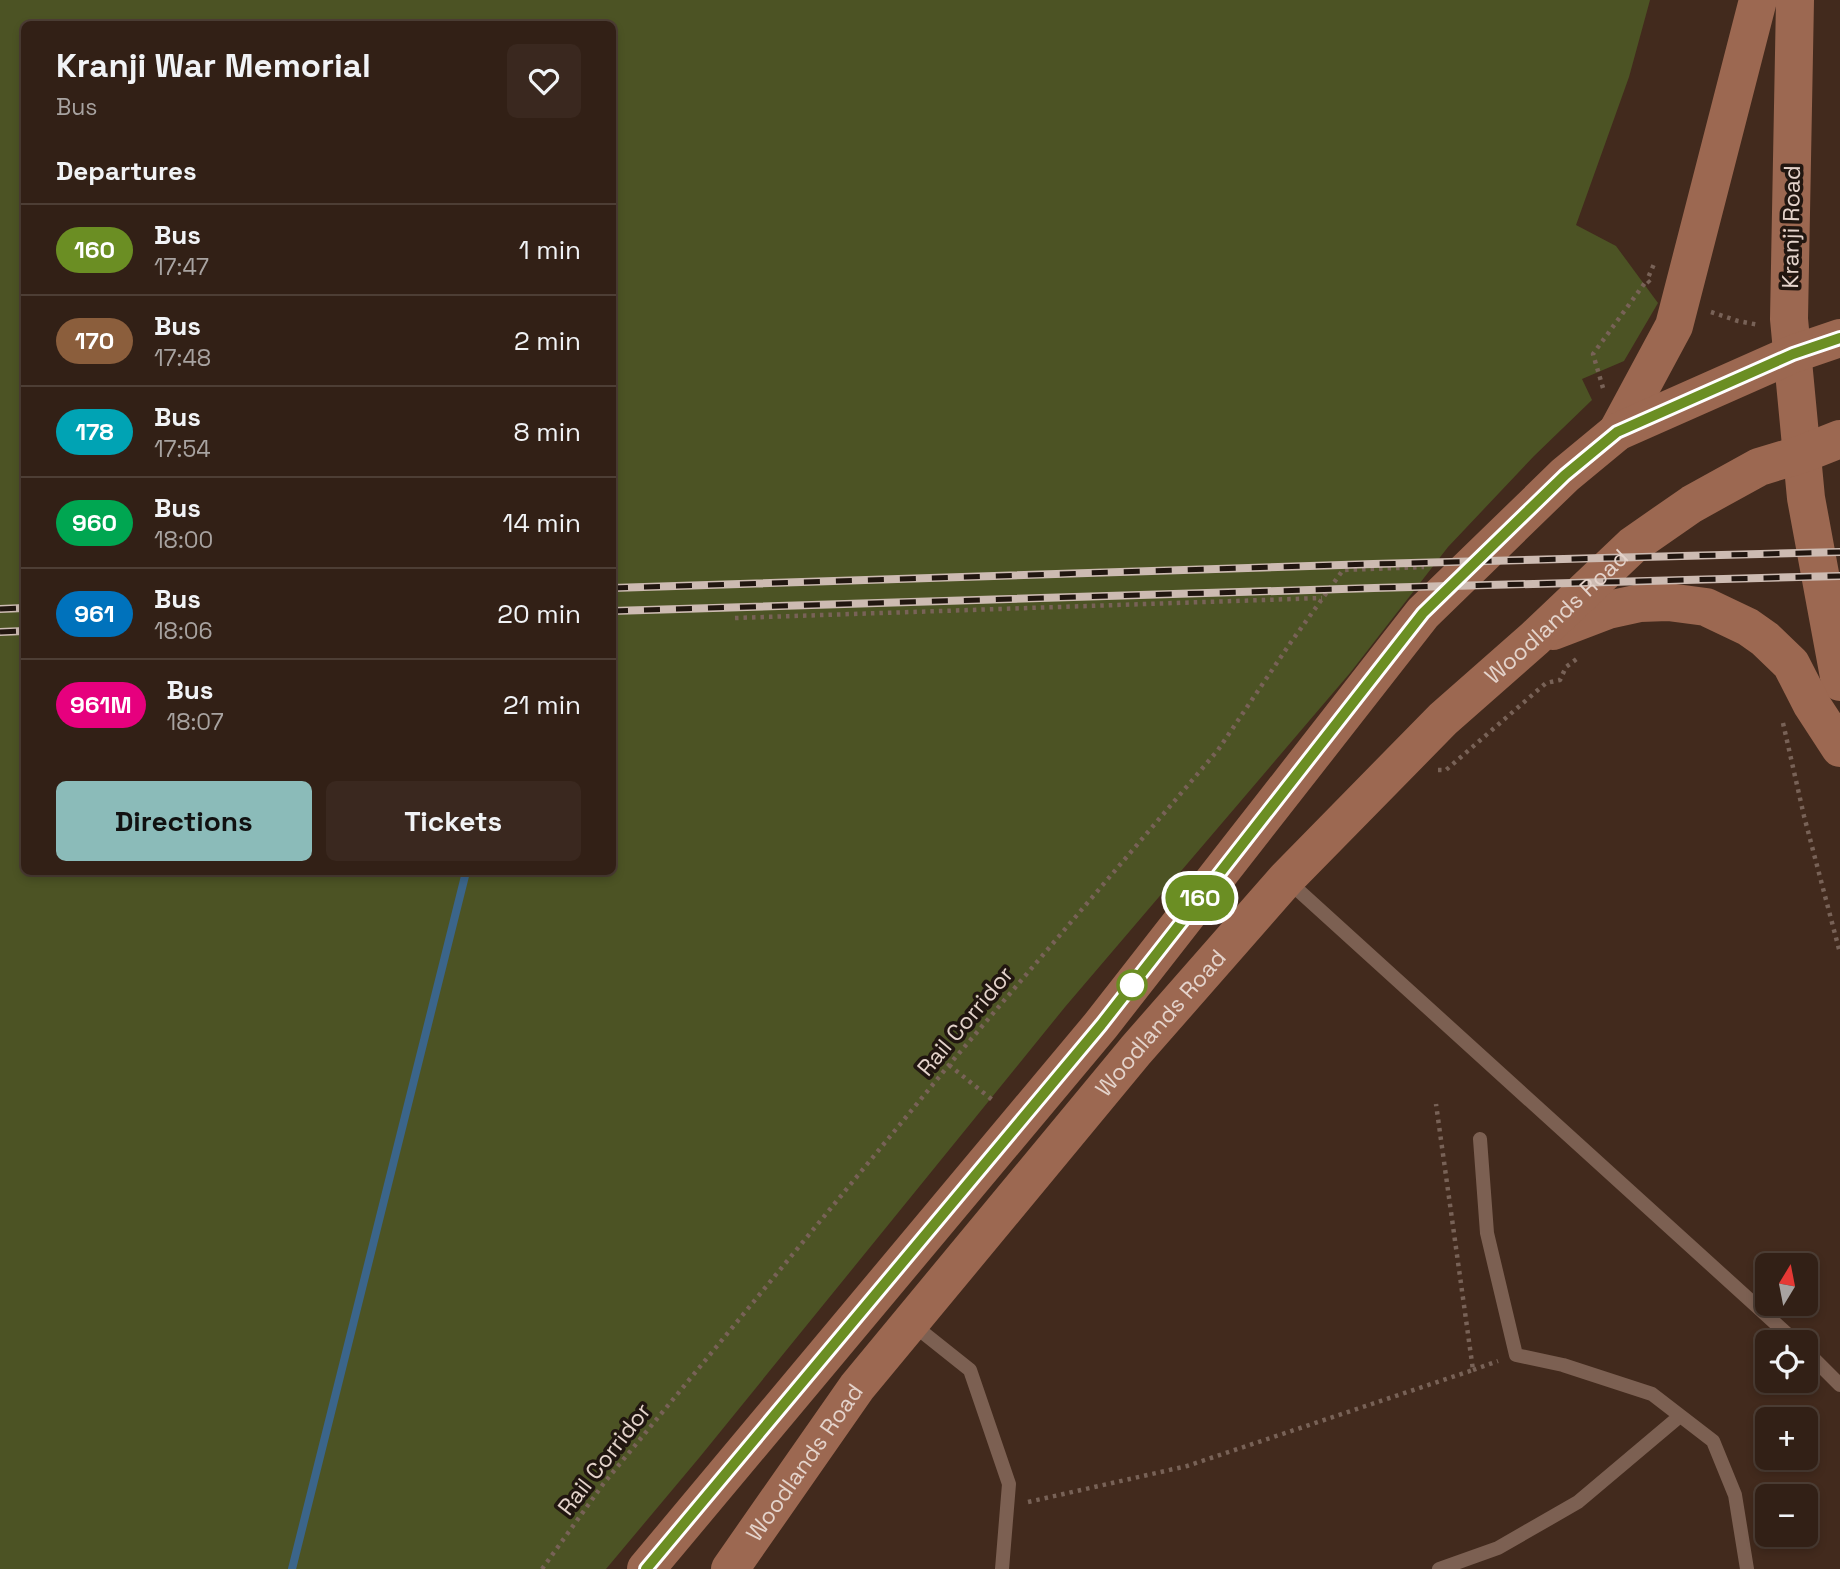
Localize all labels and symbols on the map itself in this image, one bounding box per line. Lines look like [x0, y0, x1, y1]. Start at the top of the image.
street label: Kranji Road [1775, 165, 1807, 289]
street label: Woodlands Road [1478, 542, 1635, 690]
line badge: 160 [1160, 875, 1240, 921]
street label: Woodlands Road [1089, 943, 1233, 1103]
street label: Rail Corridor [910, 960, 1020, 1082]
unlabelled marker [1117, 970, 1147, 1000]
north arrow [1755, 1253, 1818, 1316]
street label: Woodlands Road [739, 1378, 870, 1547]
street label: Rail Corridor [551, 1397, 657, 1521]

